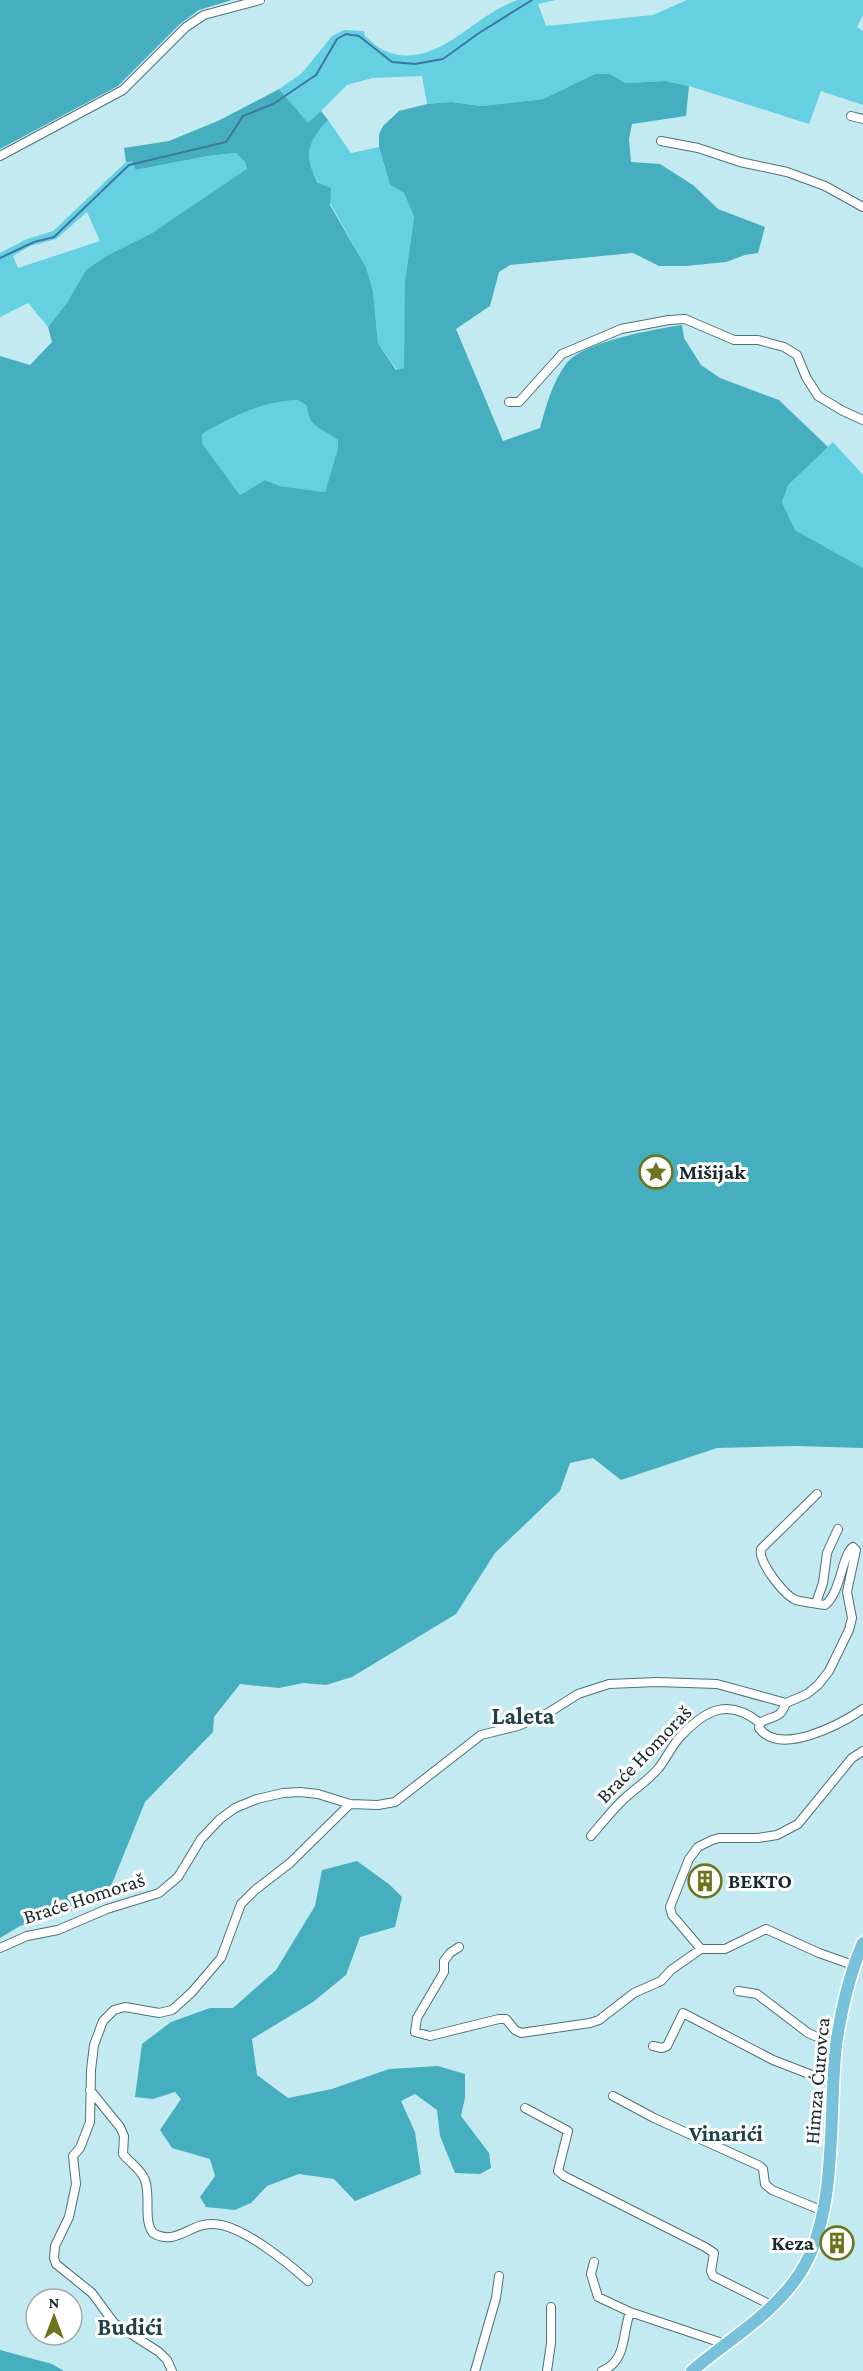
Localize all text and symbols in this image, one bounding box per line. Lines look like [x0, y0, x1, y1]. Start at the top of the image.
place icon: Mišijak [638, 1154, 674, 1190]
place label: Mišijak [679, 1160, 746, 1184]
street label: Braće Homoraš [591, 1700, 697, 1808]
district label: Laleta [492, 1702, 555, 1729]
building icon: BEKTO [687, 1863, 723, 1899]
street label: Braće Homoraš [20, 1867, 148, 1929]
place label: BEKTO [728, 1869, 792, 1893]
street label: Himza Ćurovca [799, 2016, 835, 2146]
district label: Vinarići [688, 2121, 764, 2146]
building icon: Keza [819, 2225, 855, 2261]
place label: Keza [771, 2231, 815, 2255]
north arrow [24, 2287, 84, 2347]
text: N [49, 2294, 60, 2311]
district label: Budići [97, 2313, 163, 2340]

